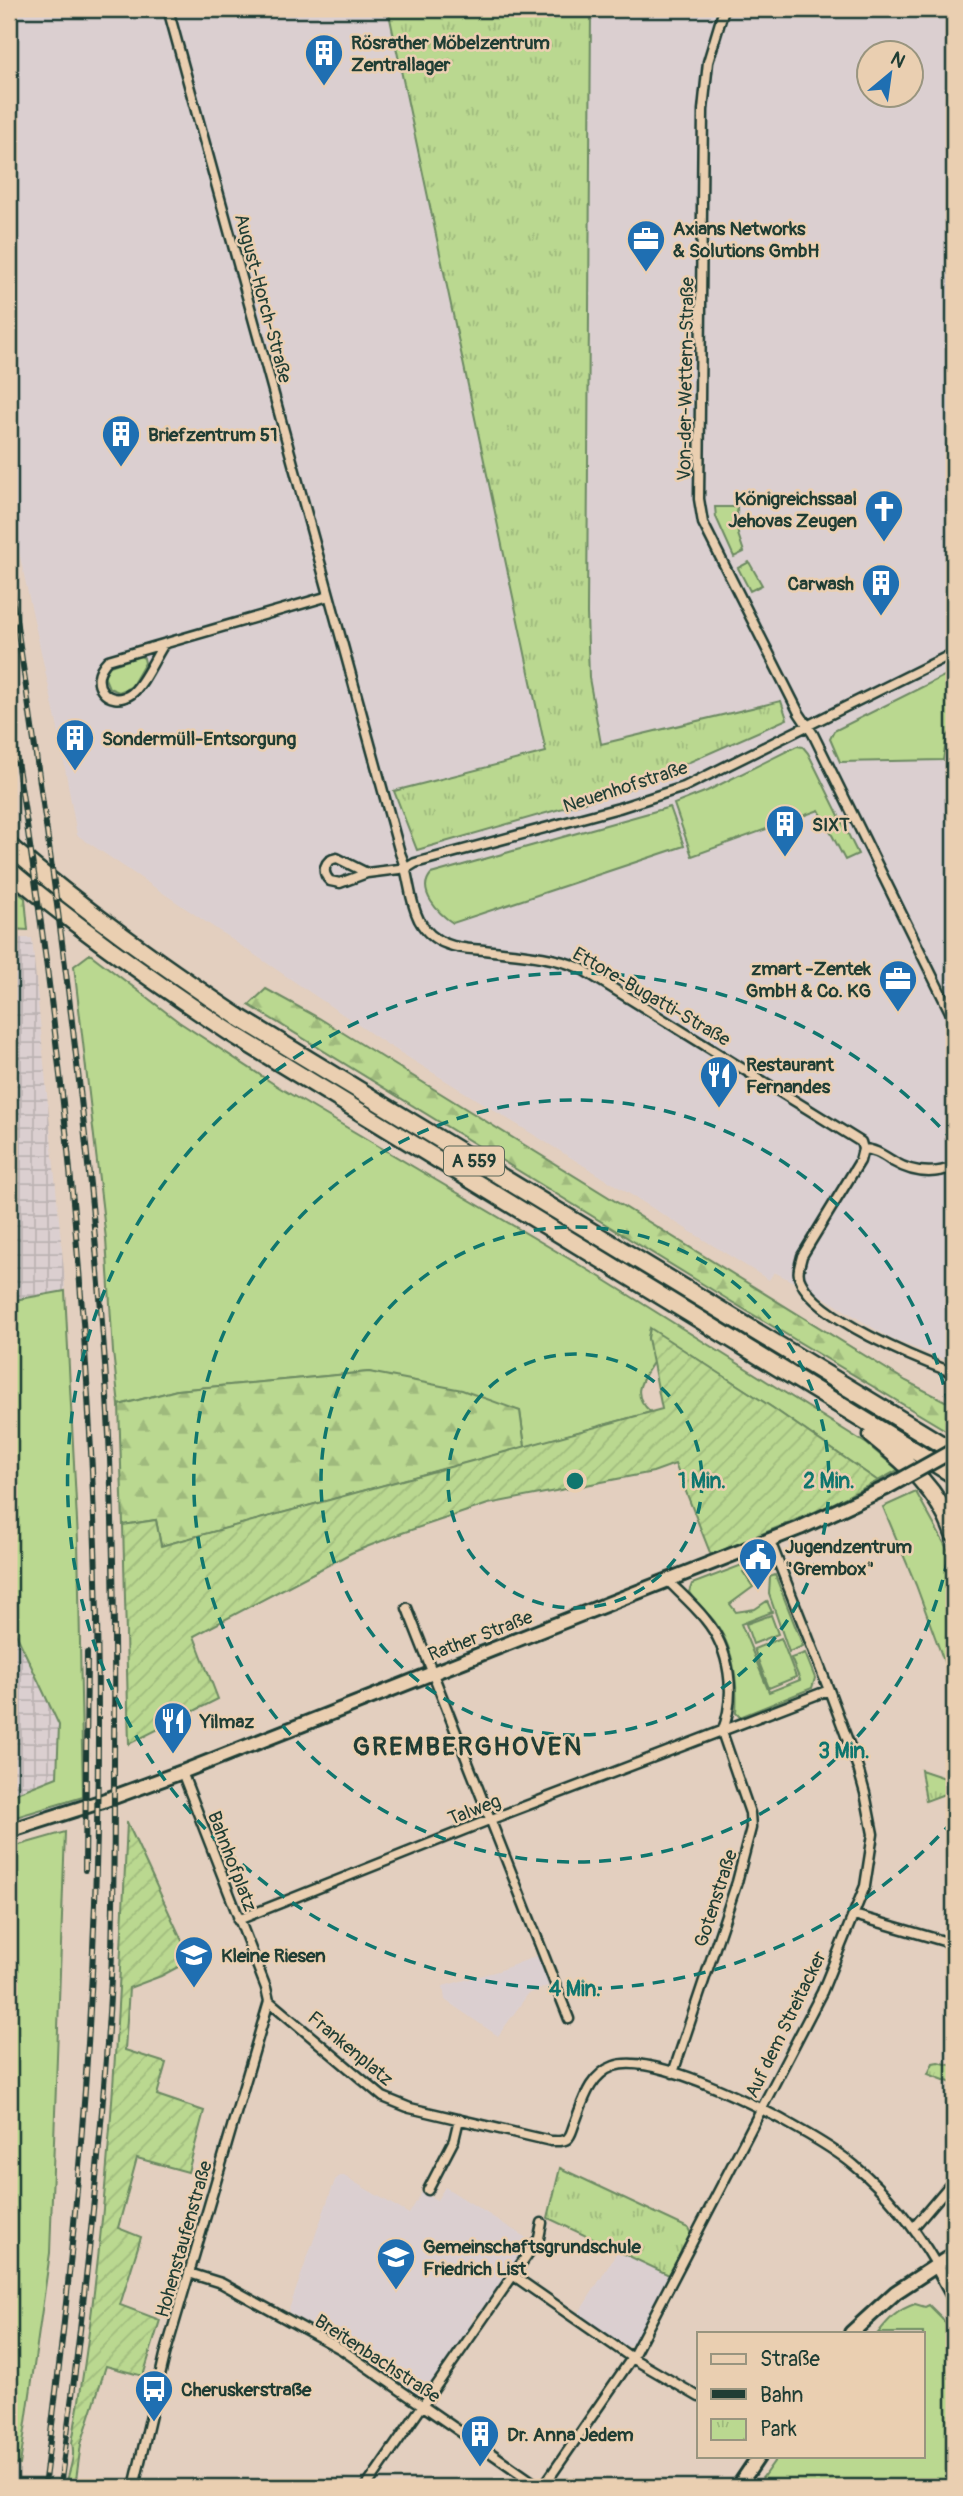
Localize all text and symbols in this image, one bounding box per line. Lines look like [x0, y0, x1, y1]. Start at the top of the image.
place label: Rösrather Möbelzentrum Zentrallager [351, 31, 550, 77]
building icon: Rösrather Möbelzentrum Zentrallager [303, 32, 345, 87]
north arrow [855, 38, 925, 108]
text: N [886, 46, 909, 74]
street label: August-Horch-Straße [229, 211, 297, 386]
place label: Axians Networks & Solutions GmbH [673, 217, 819, 263]
office icon: Axians Networks & Solutions GmbH [625, 218, 667, 273]
street label: Von-der-Wettern-Straße [672, 276, 700, 481]
building icon: Briefzentrum 51 [100, 413, 142, 468]
place label: Briefzentrum 51 [148, 423, 278, 447]
place label: Königreichssaal Jehovas Zeugen [728, 487, 857, 533]
church icon: Königreichssaal Jehovas Zeugen [863, 488, 905, 543]
building icon: Carwash [860, 562, 902, 617]
place label: Carwash [788, 572, 854, 596]
building icon: Sondermüll-Entsorgung [54, 717, 96, 772]
place label: Sondermüll-Entsorgung [102, 727, 297, 751]
street label: Neuenhofstraße [560, 755, 691, 818]
building icon: SIXT [764, 803, 806, 858]
place label: SIXT [812, 813, 850, 837]
street label: Ettore-Bugatti-Straße [568, 942, 735, 1052]
place label: zmart -Zentek GmbH & Co. KG [746, 957, 872, 1003]
office icon: zmart -Zentek GmbH & Co. KG [877, 958, 919, 1013]
place label: Restaurant Fernandes [746, 1053, 835, 1099]
restaurant icon: Restaurant Fernandes [698, 1054, 740, 1109]
road number: A 559 [444, 1146, 504, 1176]
text: 1 Min. [678, 1468, 726, 1495]
text: 2 Min. [803, 1468, 855, 1495]
centre of rings [563, 1469, 587, 1493]
place label: Jugendzentrum "Grembox" [785, 1535, 912, 1581]
public building icon: Jugendzentrum "Grembox" [737, 1536, 779, 1591]
street label: Rather Straße [425, 1605, 537, 1667]
restaurant icon: Yilmaz [152, 1700, 194, 1755]
place label: Yilmaz [199, 1710, 254, 1734]
district label: GREMBERGHOVEN [353, 1731, 583, 1763]
text: 3 Min. [818, 1738, 870, 1765]
street label: Talweg [445, 1789, 504, 1831]
street label: Bahnhofplatz [202, 1808, 262, 1915]
street label: Gotenstraße [689, 1846, 743, 1950]
school or university icon: Kleine Riesen [173, 1934, 215, 1989]
place label: Kleine Riesen [221, 1944, 326, 1968]
street label: Auf dem Streitacker [740, 1947, 832, 2102]
text: 4 Min. [549, 1976, 601, 2003]
street label: Frankenplatz [303, 2006, 398, 2092]
street label: Hohenstaufenstraße [150, 2157, 218, 2320]
place label: Gemeinschaftsgrundschule Friedrich List [423, 2235, 641, 2281]
school or university icon: Gemeinschaftsgrundschule Friedrich List [375, 2236, 417, 2291]
street label: Breitenbachstraße [310, 2309, 446, 2409]
legend [697, 2332, 925, 2458]
text: Straße [760, 2346, 820, 2373]
bus stop icon: Cheruskerstraße [133, 2368, 175, 2423]
place label: Cheruskerstraße [181, 2378, 312, 2402]
text: Bahn [760, 2382, 803, 2409]
building icon: Dr. Anna Jedem [459, 2413, 501, 2468]
text: Park [760, 2416, 797, 2443]
place label: Dr. Anna Jedem [507, 2423, 634, 2447]

